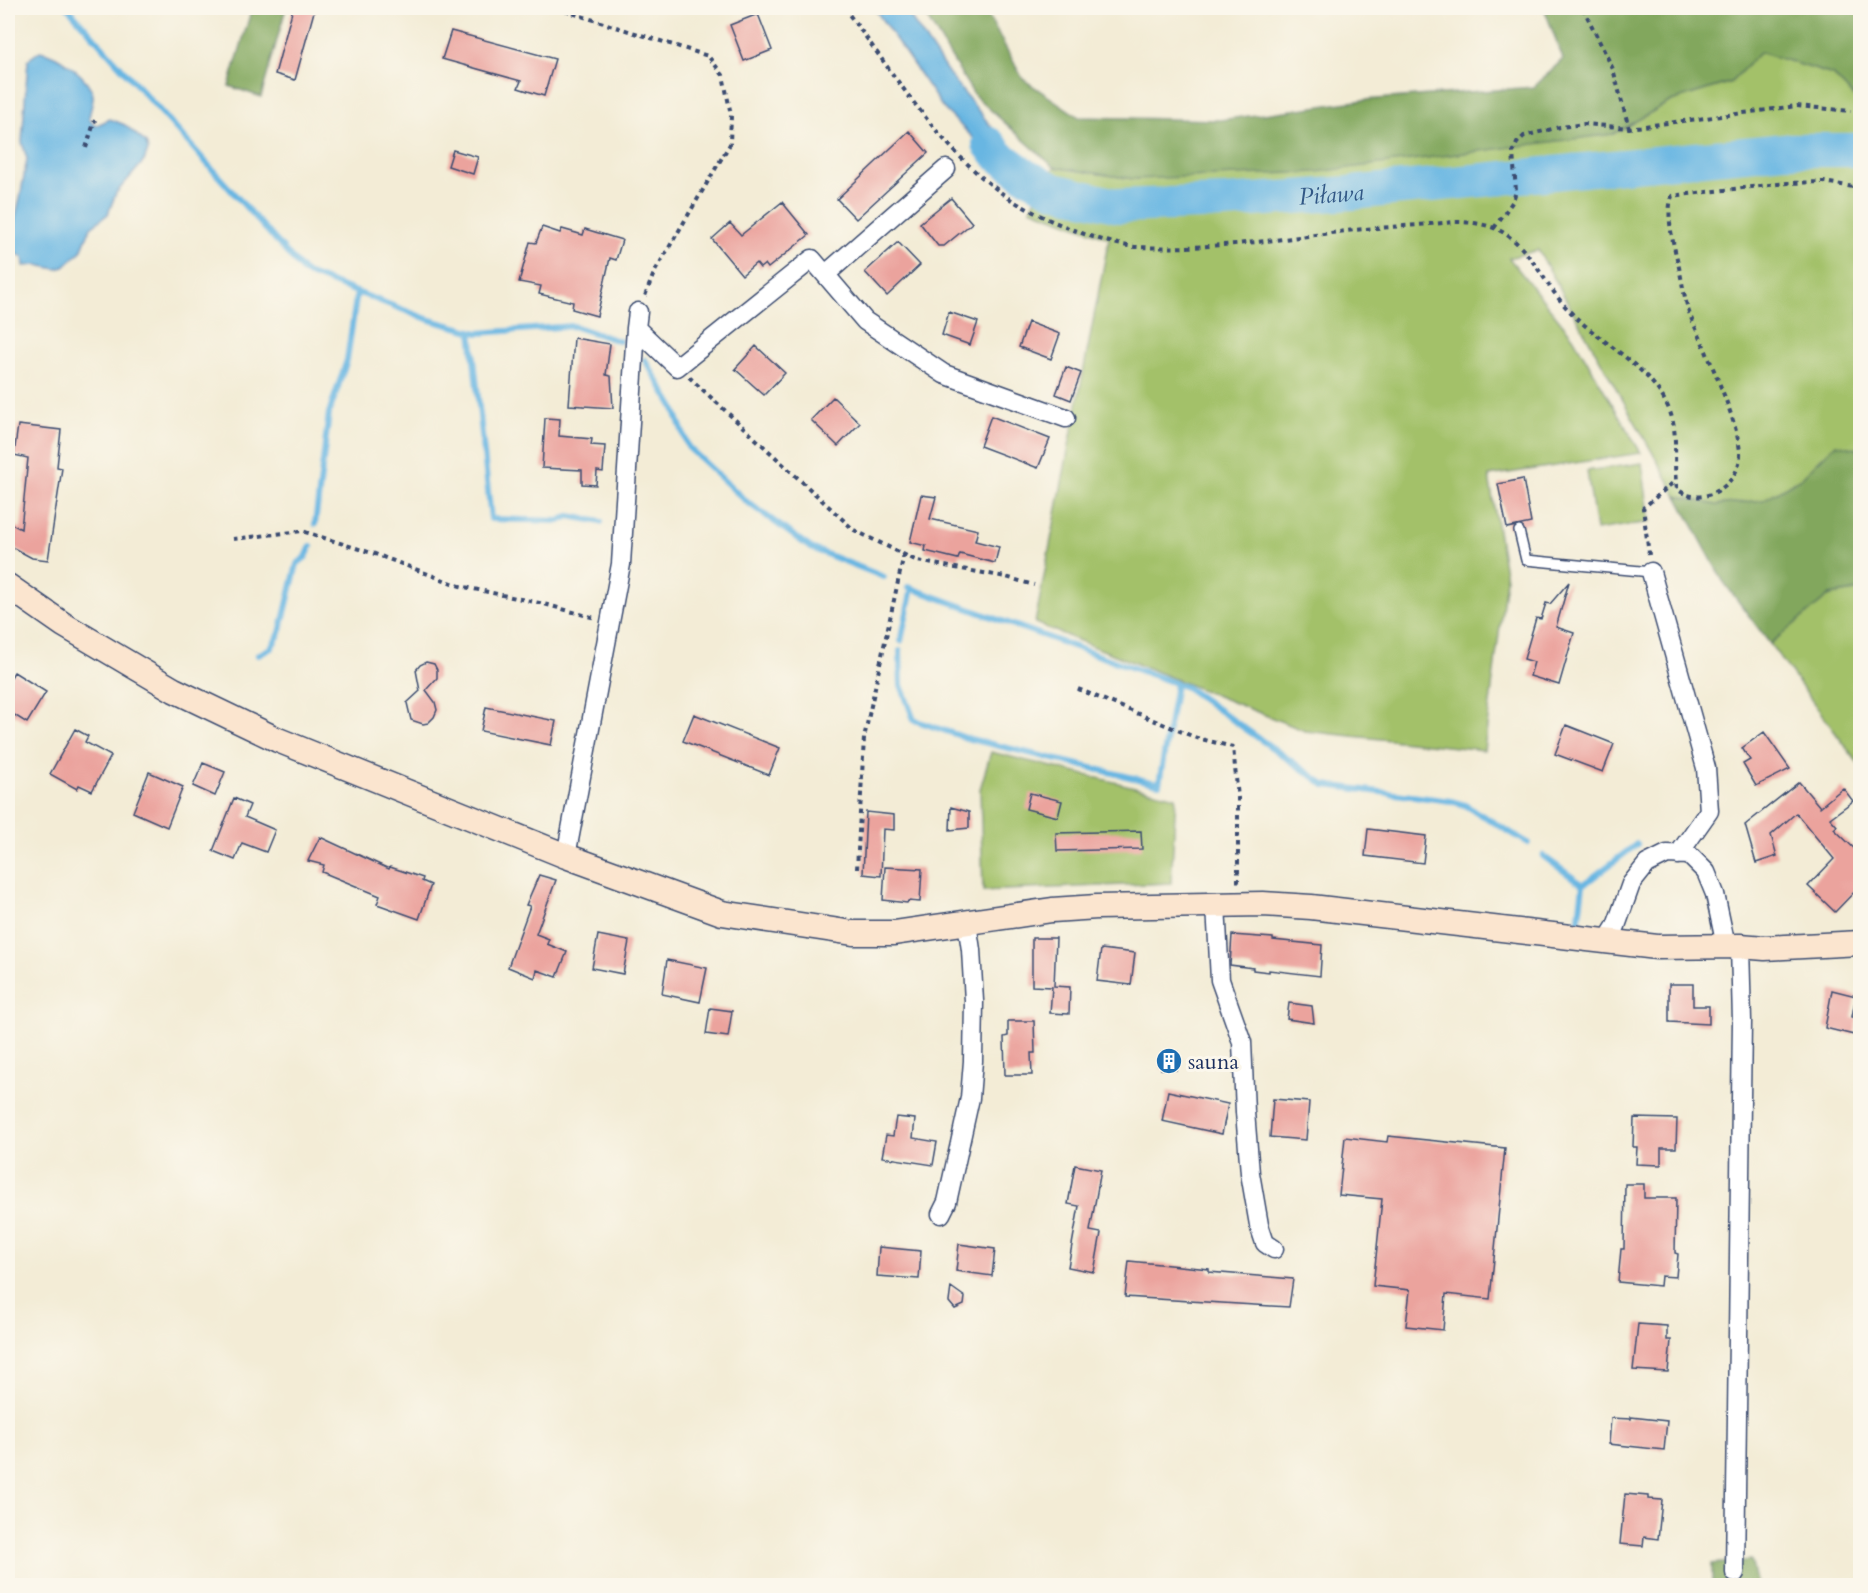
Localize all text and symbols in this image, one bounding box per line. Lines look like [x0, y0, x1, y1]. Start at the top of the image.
water label: Piława [1298, 176, 1366, 214]
building icon: sauna [1154, 1046, 1184, 1076]
place label: sauna [1188, 1047, 1239, 1077]

